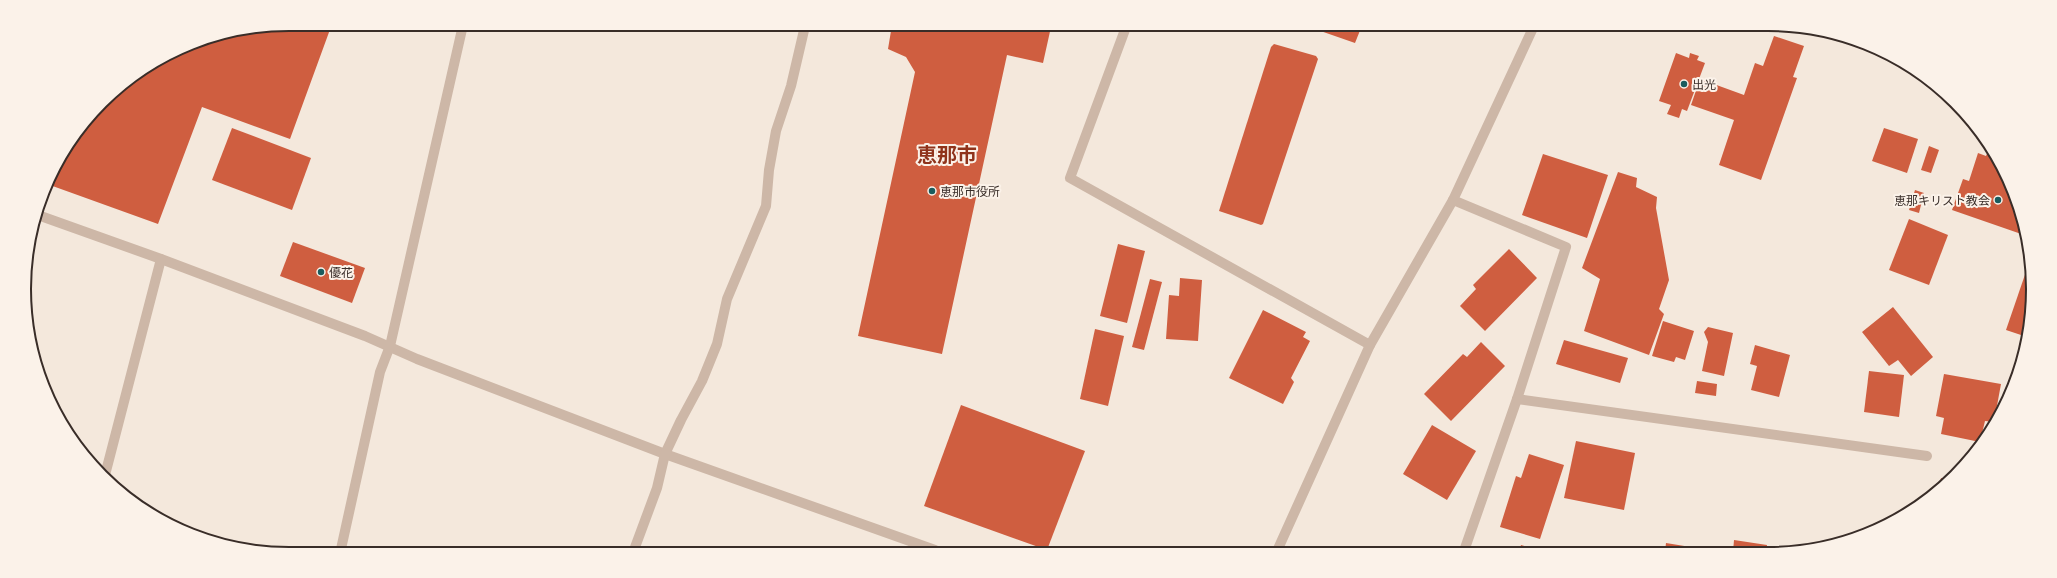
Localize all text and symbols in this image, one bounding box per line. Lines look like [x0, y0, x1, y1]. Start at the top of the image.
place label: 出光 [1692, 76, 1716, 93]
marker: 出光 [1679, 79, 1689, 89]
district label: 恵那市 [917, 141, 977, 168]
place label: 恵那市役所 [940, 183, 1000, 200]
marker: 恵那市役所 [927, 186, 937, 196]
place label: 恵那キリスト教会 [1894, 192, 1990, 209]
marker: 恵那キリスト教会 [1993, 195, 2003, 205]
place label: 優花 [329, 264, 353, 281]
marker: 優花 [316, 267, 326, 277]

